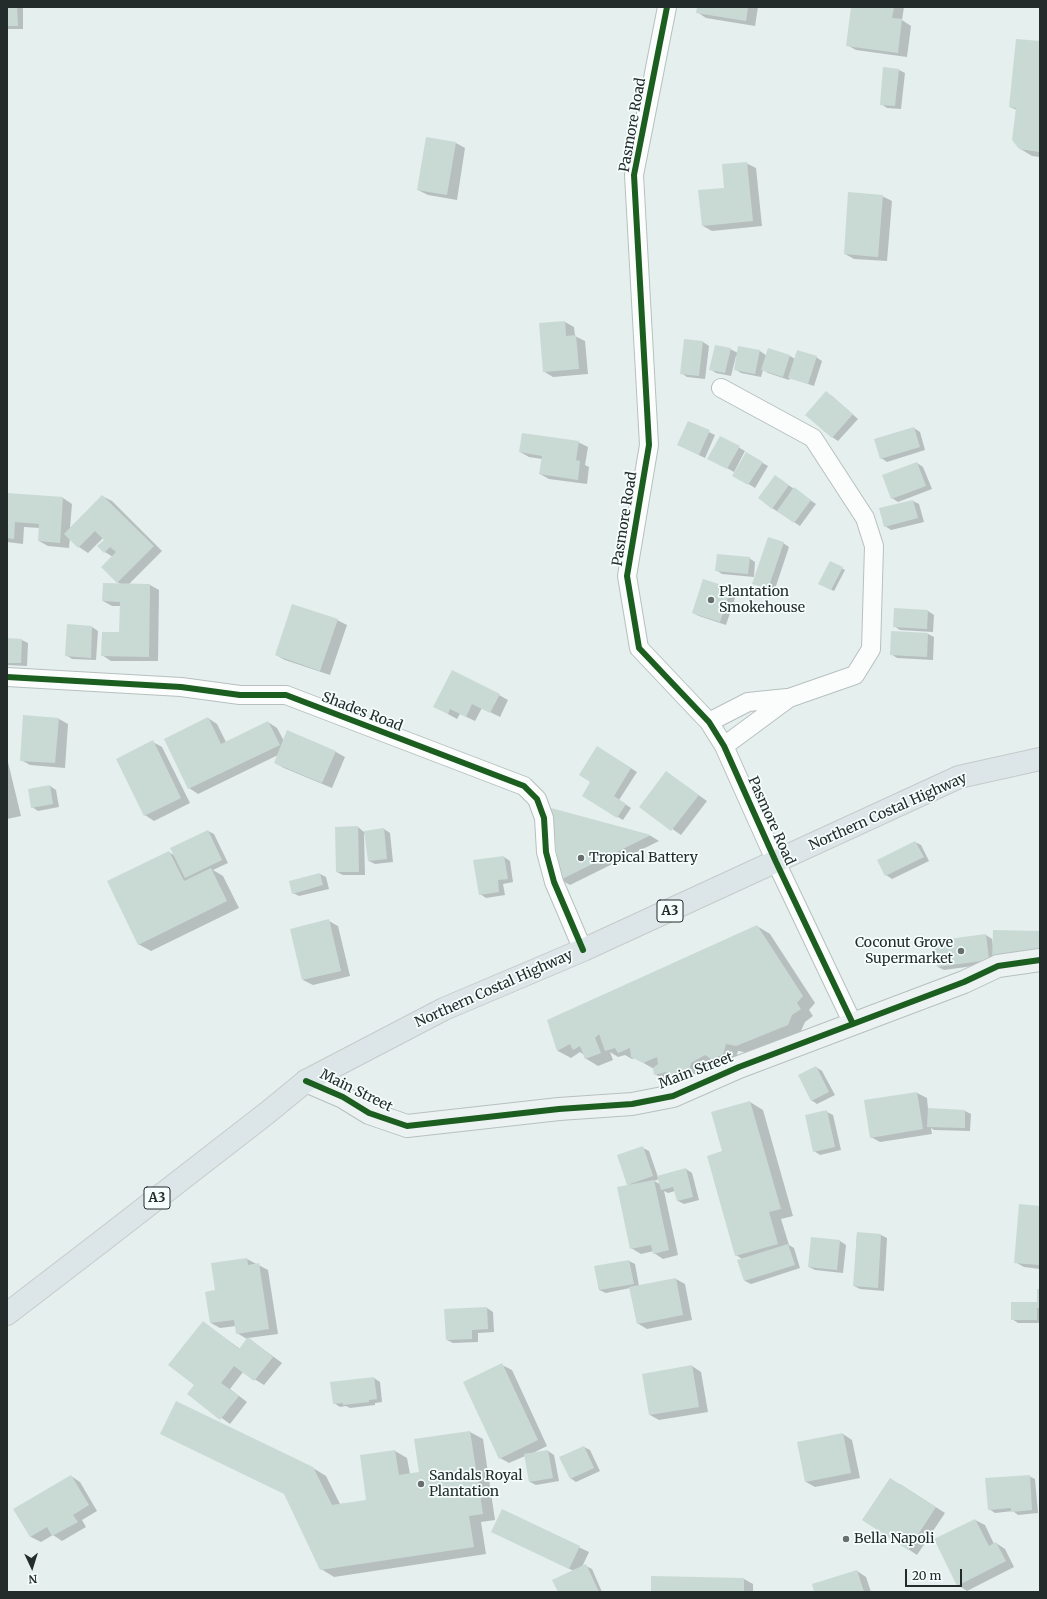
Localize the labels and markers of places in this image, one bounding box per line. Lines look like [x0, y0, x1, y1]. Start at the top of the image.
place label: Plantation Smokehouse [719, 584, 805, 616]
marker: Plantation Smokehouse [706, 595, 716, 605]
place label: Tropical Battery [589, 850, 698, 866]
marker: Tropical Battery [576, 853, 586, 863]
place label: Coconut Grove Supermarket [855, 935, 953, 968]
marker: Coconut Grove Supermarket [956, 946, 966, 956]
place label: Sandals Royal Plantation [429, 1468, 523, 1500]
marker: Sandals Royal Plantation [416, 1479, 426, 1489]
place label: Bella Napoli [854, 1531, 934, 1547]
marker: Bella Napoli [841, 1534, 851, 1544]

